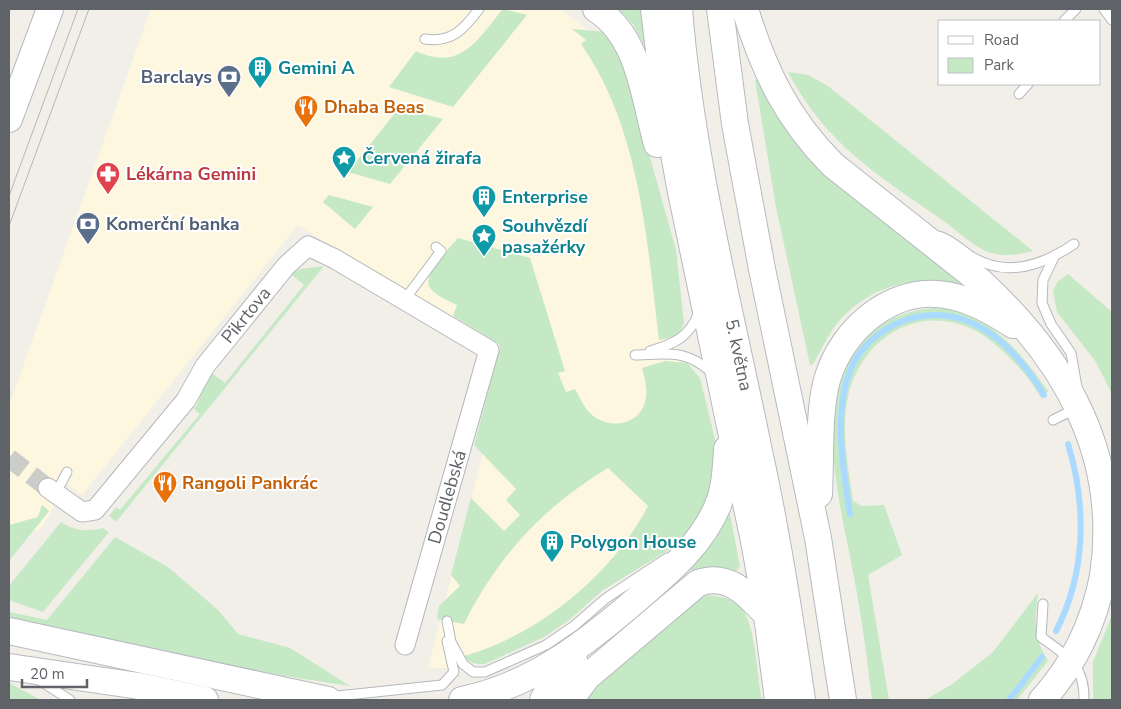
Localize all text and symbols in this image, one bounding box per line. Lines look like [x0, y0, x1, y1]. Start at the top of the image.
legend [938, 20, 1101, 85]
text: Road [984, 30, 1019, 50]
building icon: Gemini A [247, 55, 273, 89]
text: Park [984, 55, 1014, 75]
place label: Gemini A [278, 56, 355, 80]
bank icon: Barclays [216, 64, 242, 98]
place label: Barclays [141, 65, 212, 89]
restaurant icon: Dhaba Beas [293, 94, 319, 128]
place label: Dhaba Beas [324, 95, 425, 119]
place icon: Červená žirafa [331, 145, 357, 179]
place label: Červená žirafa [362, 146, 481, 170]
pharmacy icon: Lékárna Gemini [95, 161, 121, 195]
place label: Lékárna Gemini [126, 162, 256, 186]
building icon: Enterprise [471, 184, 497, 218]
place label: Enterprise [502, 185, 588, 209]
bank icon: Komerční banka [75, 211, 101, 245]
place label: Komerční banka [106, 212, 240, 236]
place label: Souhvězdí pasažérky [502, 214, 589, 259]
place icon: Souhvězdí pasažérky [471, 223, 497, 257]
street label: Pikrtova [216, 282, 276, 348]
street label: 5. května [720, 317, 758, 393]
street label: Doudlebská [422, 447, 472, 547]
restaurant icon: Rangoli Pankrác [152, 470, 178, 504]
place label: Rangoli Pankrác [182, 471, 318, 495]
building icon: Polygon House [539, 529, 565, 563]
place label: Polygon House [570, 530, 697, 554]
scale bar [22, 656, 88, 688]
text: 20 m [30, 664, 65, 684]

